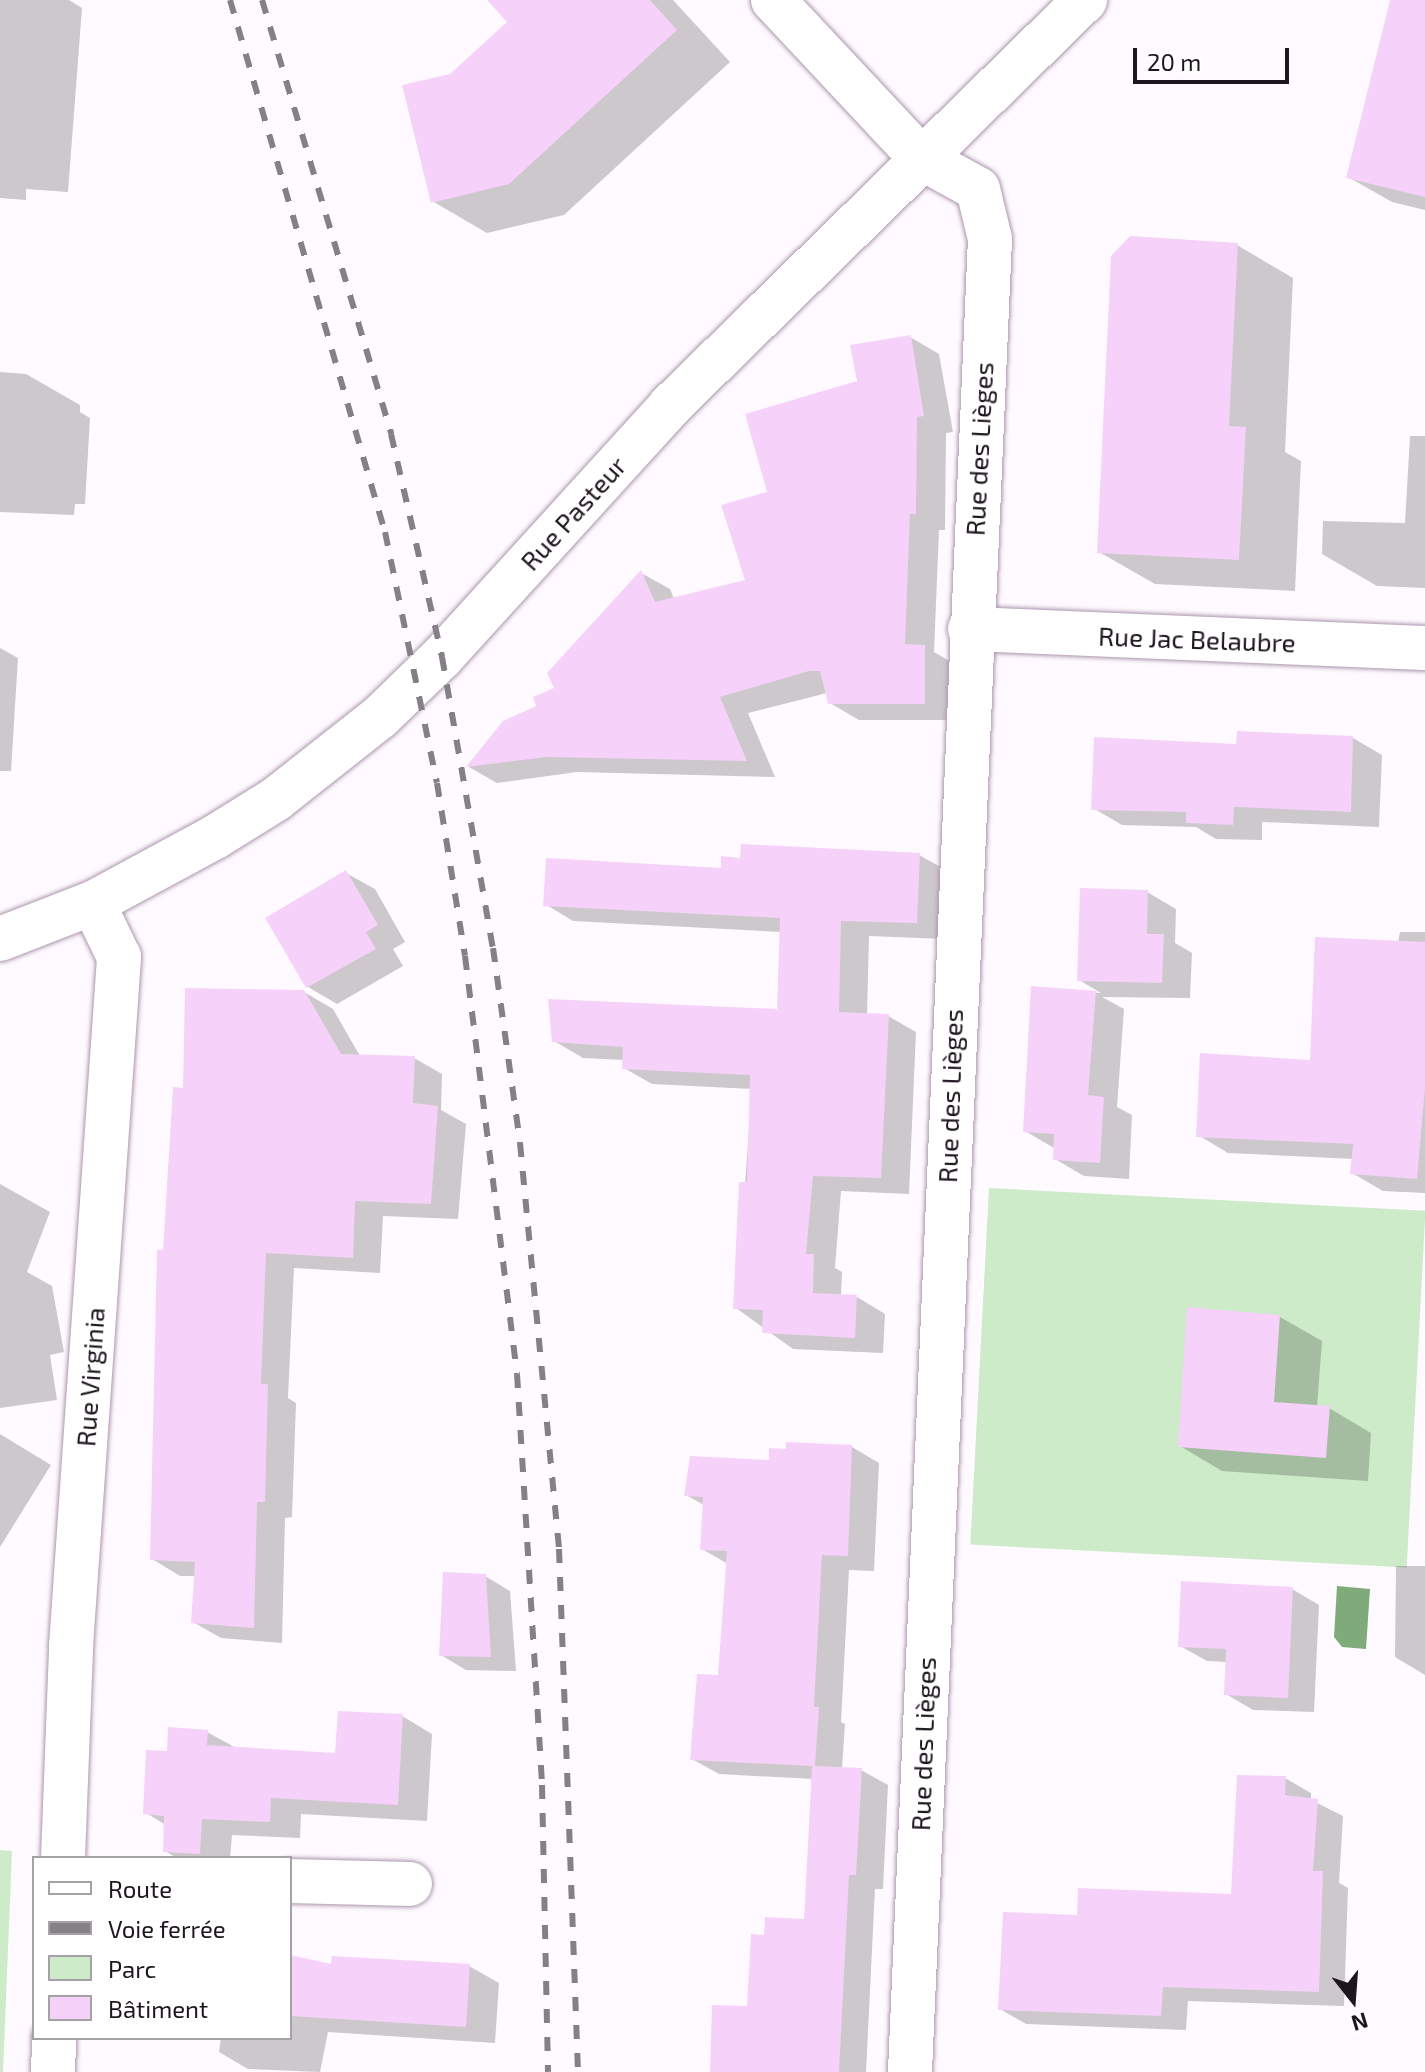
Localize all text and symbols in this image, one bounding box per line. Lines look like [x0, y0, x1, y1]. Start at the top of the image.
scale bar [1137, 32, 1293, 82]
text: 20 m [1147, 47, 1201, 76]
street label: Rue des Lièges [959, 361, 999, 537]
street label: Rue Pasteur [514, 450, 632, 576]
street label: Rue Jac Belaubre [1097, 620, 1297, 658]
street label: Rue des Lièges [931, 1009, 969, 1183]
street label: Rue Virginia [70, 1306, 110, 1448]
street label: Rue des Lièges [904, 1657, 942, 1831]
legend [32, 1856, 292, 2040]
text: Route [108, 1874, 172, 1903]
text: Voie ferrée [108, 1914, 226, 1943]
text: Parc [108, 1954, 156, 1983]
north arrow [1313, 1960, 1393, 2040]
text: Bâtiment [108, 1994, 208, 2023]
text: N [1349, 2008, 1371, 2038]

